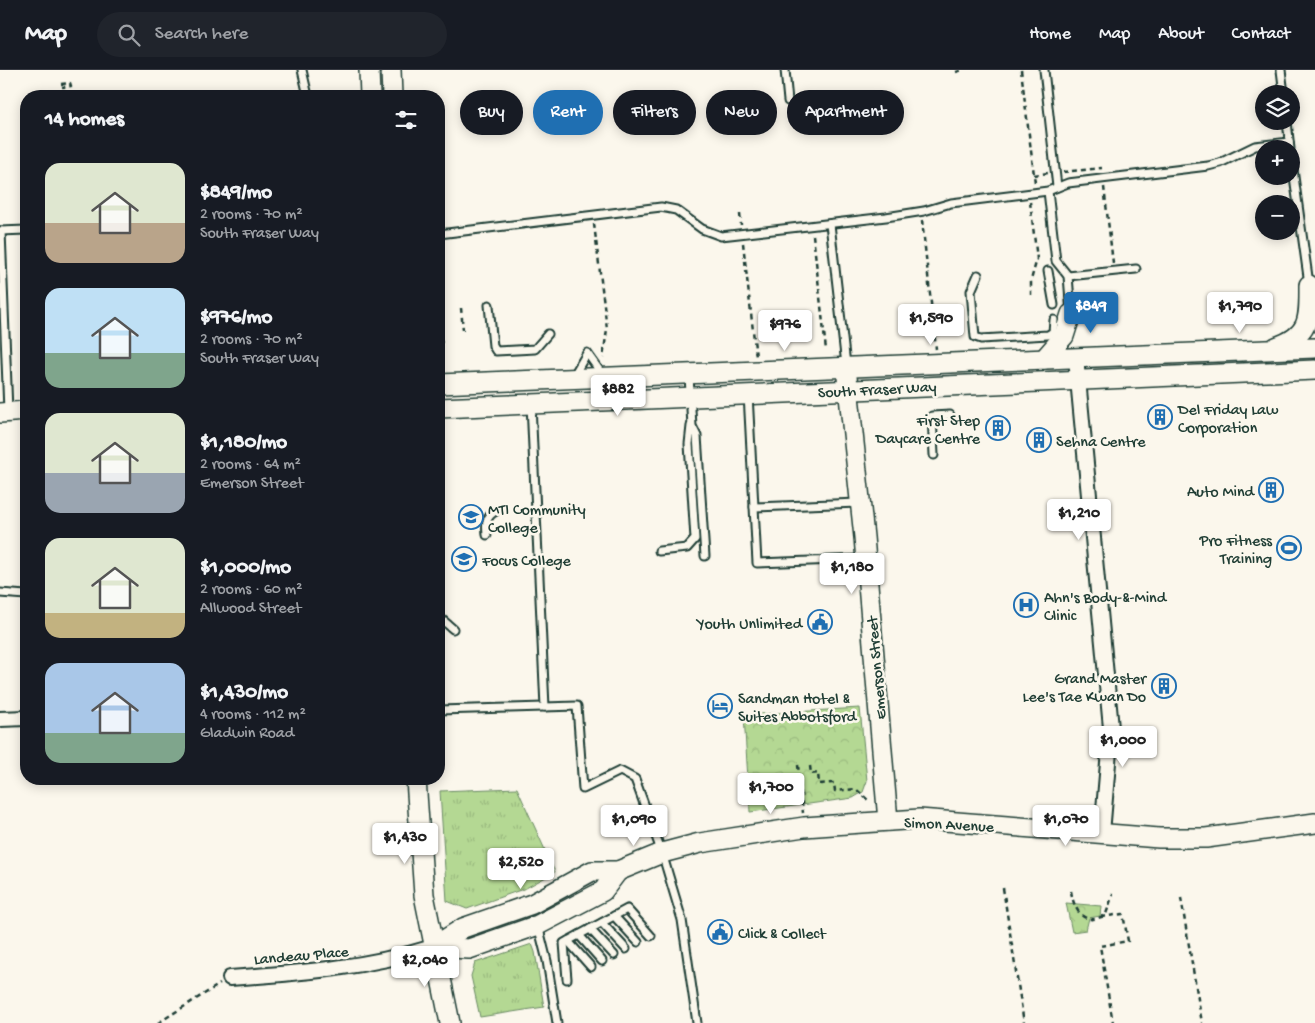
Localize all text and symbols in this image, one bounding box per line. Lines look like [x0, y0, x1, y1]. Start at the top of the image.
search box [97, 12, 447, 57]
text: Map [25, 20, 67, 49]
icon: search [115, 21, 143, 49]
text: Search here [155, 23, 248, 46]
text: Home [1029, 24, 1071, 45]
text: Map [1099, 24, 1130, 45]
text: About [1158, 24, 1204, 45]
text: Contact [1232, 24, 1290, 45]
map controls [1255, 85, 1300, 240]
button: layers [1255, 85, 1300, 130]
chip: Buy [460, 90, 523, 135]
chip: Rent [533, 90, 603, 135]
chip: Filters [613, 90, 696, 135]
chip: New [706, 90, 777, 135]
chip: Apartment [787, 90, 904, 135]
icon: filters [392, 106, 420, 134]
text: 14 homes [45, 108, 124, 133]
button: + [1255, 140, 1300, 185]
text: $849/mo [200, 181, 272, 206]
icon: home [85, 183, 145, 243]
button: − [1255, 195, 1300, 240]
text: 2 rooms · 70 m² [200, 206, 303, 225]
text: South Fraser Way [200, 225, 319, 244]
pin: $849 [1061, 292, 1121, 334]
pin: $1,790 [1199, 292, 1281, 334]
text: $849 [1075, 298, 1107, 317]
text: $1,790 [1218, 298, 1262, 317]
pin: $1,590 [890, 304, 972, 346]
text: $976/mo [200, 306, 272, 331]
icon: home [85, 308, 145, 368]
pin: $976 [755, 310, 815, 352]
text: $1,590 [909, 310, 953, 329]
text: $976 [769, 316, 801, 335]
text: 2 rooms · 70 m² [200, 331, 303, 350]
text: South Fraser Way [200, 350, 319, 369]
pin: $882 [588, 374, 648, 417]
street label: South Fraser Way [817, 379, 937, 404]
text: $882 [602, 381, 634, 400]
place label: Del Friday Law Corporation [1177, 402, 1279, 439]
building icon: Del Friday Law Corporation [1147, 404, 1173, 430]
place label: First Step Daycare Centre [875, 413, 981, 450]
building icon: First Step Daycare Centre [985, 415, 1011, 441]
building icon: Sehna Centre [1026, 427, 1052, 453]
text: $1,180/mo [200, 431, 287, 456]
icon: home [85, 433, 145, 493]
place label: Sehna Centre [1056, 434, 1146, 453]
text: 2 rooms · 64 m² [200, 456, 301, 475]
text: Emerson Street [200, 475, 304, 494]
building icon: Auto Mind [1258, 477, 1284, 503]
place label: Auto Mind [1187, 484, 1256, 503]
pin: $1,210 [1038, 498, 1120, 541]
place label: MTI Community College [488, 502, 586, 539]
school or university icon: MTI Community College [458, 504, 484, 530]
text: $1,210 [1058, 505, 1100, 524]
place label: Pro Fitness Training [1199, 533, 1273, 570]
sports icon: Pro Fitness Training [1276, 535, 1302, 561]
school or university icon: Focus College [451, 546, 477, 572]
pin: $1,180 [811, 552, 893, 595]
place label: Focus College [481, 553, 572, 572]
text: $1,000/mo [200, 556, 291, 581]
icon: home [85, 558, 145, 618]
text: $1,180 [831, 559, 873, 578]
text: 2 rooms · 60 m² [200, 581, 302, 600]
place label: Ahn's Body-&-Mind Clinic [1044, 590, 1168, 627]
hospital icon: Ahn's Body-&-Mind Clinic [1013, 592, 1039, 618]
text: Allwood Street [200, 600, 301, 619]
public building icon: Youth Unlimited [807, 609, 833, 635]
street label: Emerson Street [864, 614, 892, 720]
place label: Youth Unlimited [695, 616, 804, 635]
place label: Grand Master Lee's Tae Kwan Do [1023, 671, 1147, 708]
building icon: Grand Master Lee's Tae Kwan Do [1151, 673, 1177, 699]
text: $1,430/mo [200, 681, 288, 706]
icon: home [85, 683, 145, 743]
place label: Sandman Hotel & Suites Abbotsford [738, 691, 858, 728]
hotel icon: Sandman Hotel & Suites Abbotsford [707, 693, 733, 719]
text: 4 rooms · 112 m² [200, 706, 306, 725]
text: Gladwin Road [200, 725, 294, 744]
pin: $1,000 [1082, 726, 1164, 768]
text: $1,000 [1100, 732, 1146, 751]
pin: $1,700 [730, 772, 812, 815]
text: $1,700 [748, 779, 794, 798]
pin: $1,090 [593, 804, 675, 847]
pin: $1,070 [1025, 804, 1107, 847]
text: $1,090 [612, 811, 656, 830]
text: $1,070 [1043, 811, 1089, 830]
street label: Simon Avenue [903, 815, 995, 838]
pin: $1,430 [364, 822, 446, 865]
text: $1,430 [383, 829, 427, 848]
pin: $2,520 [480, 848, 562, 890]
text: $2,520 [498, 854, 544, 873]
public building icon: Click & Collect [707, 919, 733, 945]
place label: Click & Collect [738, 926, 827, 945]
street label: Landeau Place [253, 944, 350, 971]
pin: $2,040 [384, 946, 466, 988]
text: $2,040 [402, 952, 448, 971]

